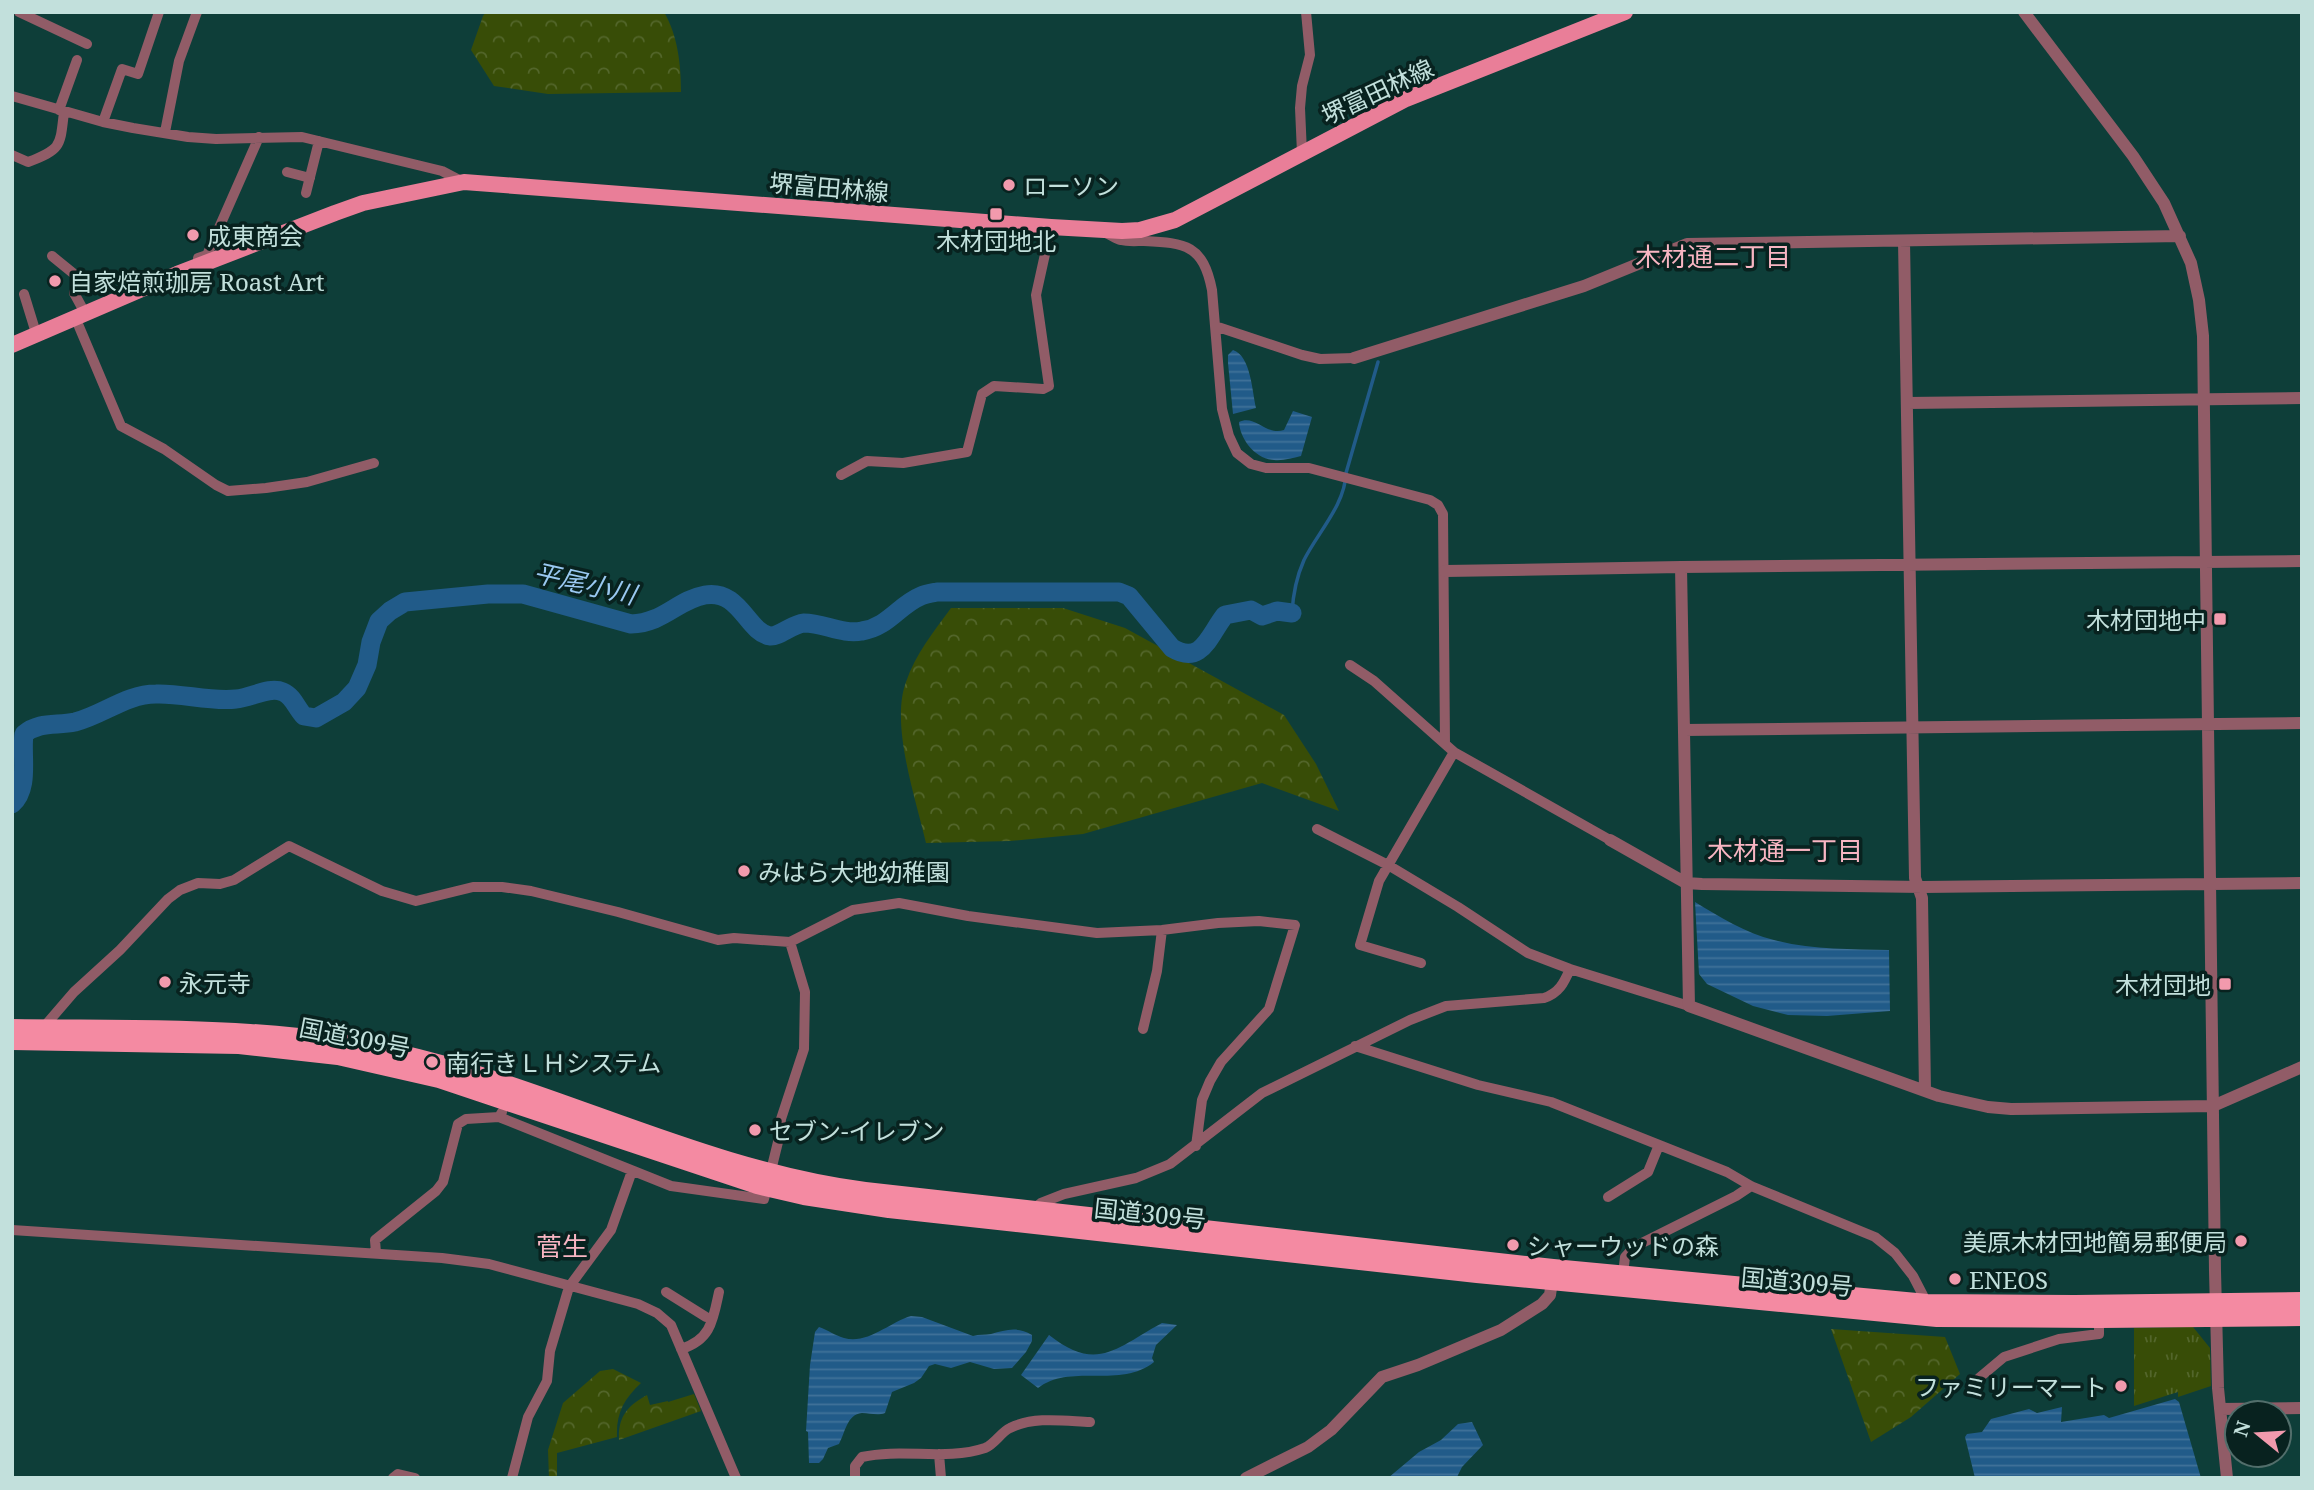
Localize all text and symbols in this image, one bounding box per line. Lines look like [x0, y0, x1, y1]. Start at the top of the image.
street label: 堺富田林線 [1316, 51, 1438, 131]
street label: 堺富田林線 [768, 165, 890, 209]
place label: ローソン [1023, 169, 1119, 202]
marker: ローソン [1001, 177, 1017, 193]
marker: 木材団地北 [988, 206, 1004, 222]
place label: 成東商会 [207, 219, 303, 252]
place label: 木材団地北 [936, 224, 1056, 257]
marker: 成東商会 [185, 227, 201, 243]
district label: 木材通二丁目 [1635, 238, 1791, 274]
place label: 自家焙煎珈房 Roast Art [69, 265, 325, 298]
marker: 自家焙煎珈房 Roast Art [47, 273, 63, 289]
water label: 平尾小川 [530, 554, 643, 613]
place label: 木材団地中 [2086, 603, 2206, 636]
marker: 木材団地中 [2212, 611, 2228, 627]
district label: 木材通一丁目 [1707, 832, 1863, 868]
place label: みはら大地幼稚園 [758, 855, 950, 888]
marker: みはら大地幼稚園 [736, 863, 752, 879]
place label: 永元寺 [179, 966, 251, 999]
place label: 木材団地 [2115, 968, 2211, 1001]
marker: 永元寺 [157, 974, 173, 990]
marker: 木材団地 [2217, 976, 2233, 992]
street label: 国道309号 [297, 1010, 413, 1064]
place label: 南行きＬＨシステム [446, 1046, 661, 1079]
marker: 南行きＬＨシステム [424, 1054, 440, 1070]
place label: セブン-イレブン [769, 1114, 944, 1147]
marker: セブン-イレブン [747, 1122, 763, 1138]
street label: 国道309号 [1092, 1191, 1208, 1235]
place label: 美原木材団地簡易郵便局 [1963, 1225, 2227, 1258]
district label: 菅生 [536, 1228, 588, 1264]
place label: シャーウッドの森 [1527, 1229, 1719, 1262]
marker: 美原木材団地簡易郵便局 [2233, 1233, 2249, 1249]
marker: シャーウッドの森 [1505, 1237, 1521, 1253]
street label: 国道309号 [1740, 1260, 1854, 1302]
place label: ENEOS [1969, 1263, 2048, 1296]
marker: ENEOS [1947, 1271, 1963, 1287]
place label: ファミリーマート [1915, 1370, 2107, 1403]
marker: ファミリーマート [2113, 1378, 2129, 1394]
north arrow [2223, 1399, 2293, 1469]
text: N [2227, 1418, 2257, 1440]

